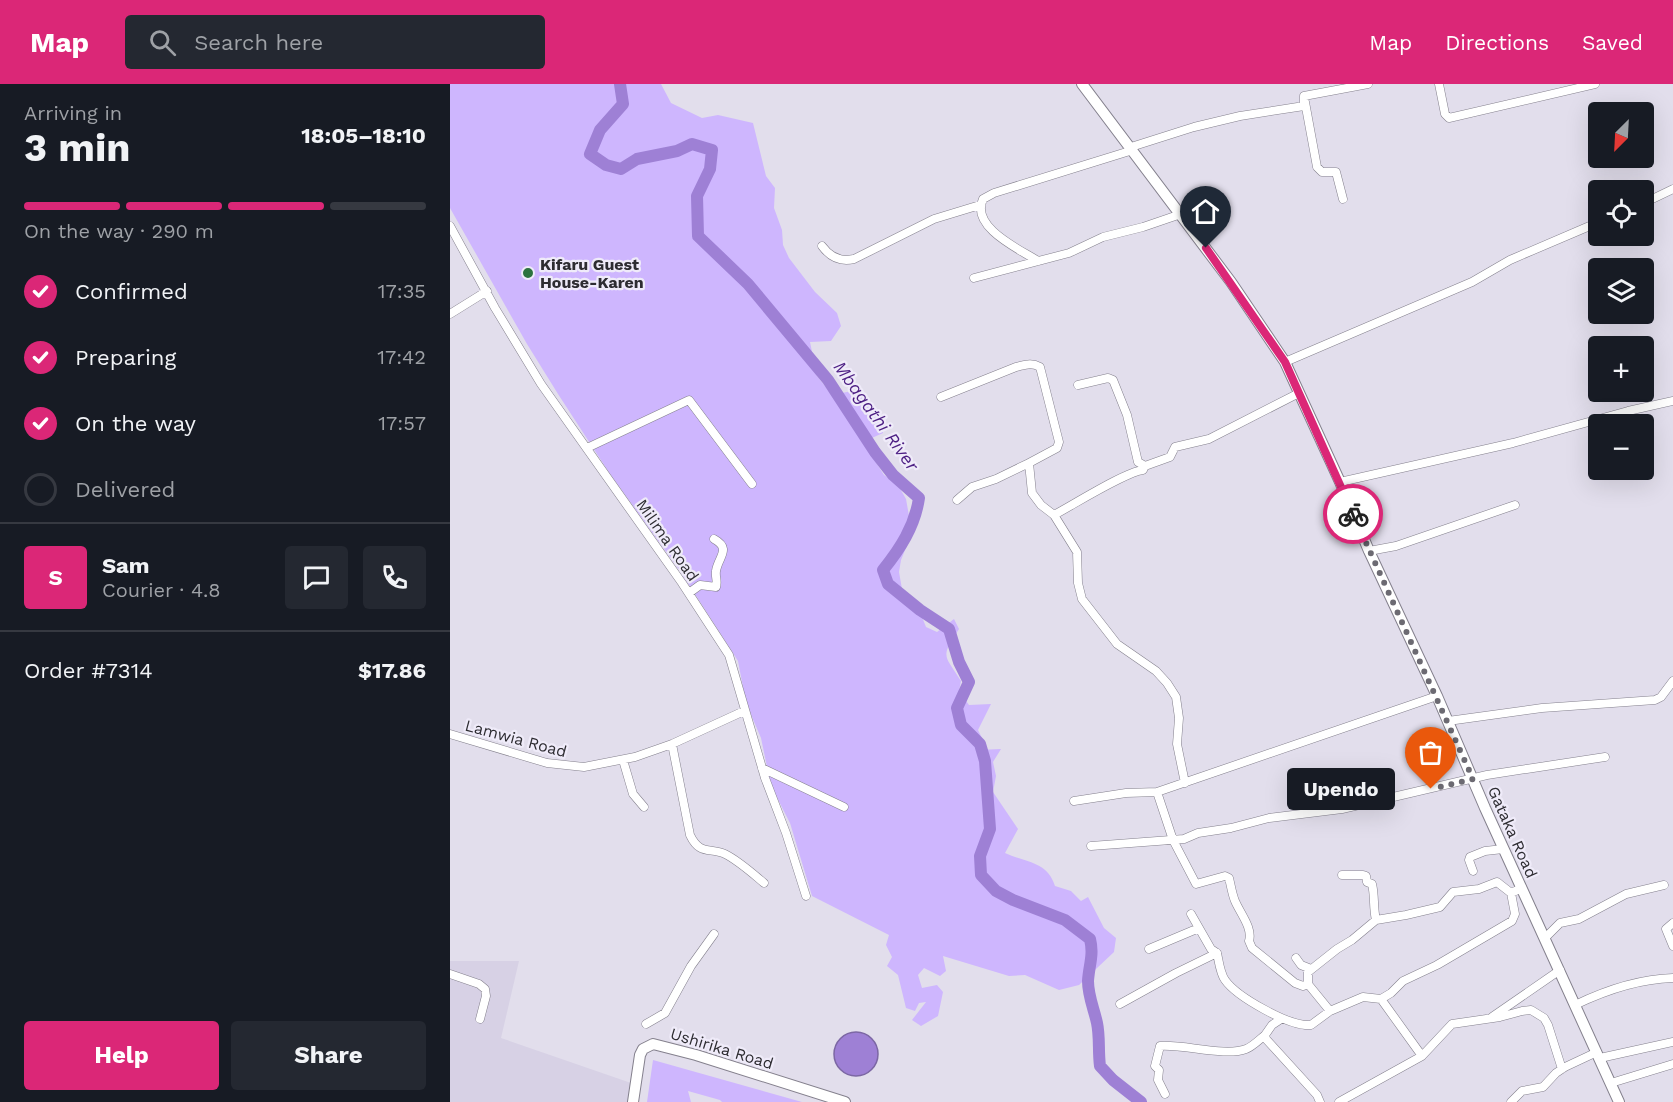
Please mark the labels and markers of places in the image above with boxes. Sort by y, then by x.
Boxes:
pin [1180,186,1231,248]
place label: Kifaru Guest House-Karen [540,255,644,292]
marker: Kifaru Guest House-Karen [521,266,535,280]
pin [1405,727,1456,789]
callout: Upendo [1287,768,1395,810]

